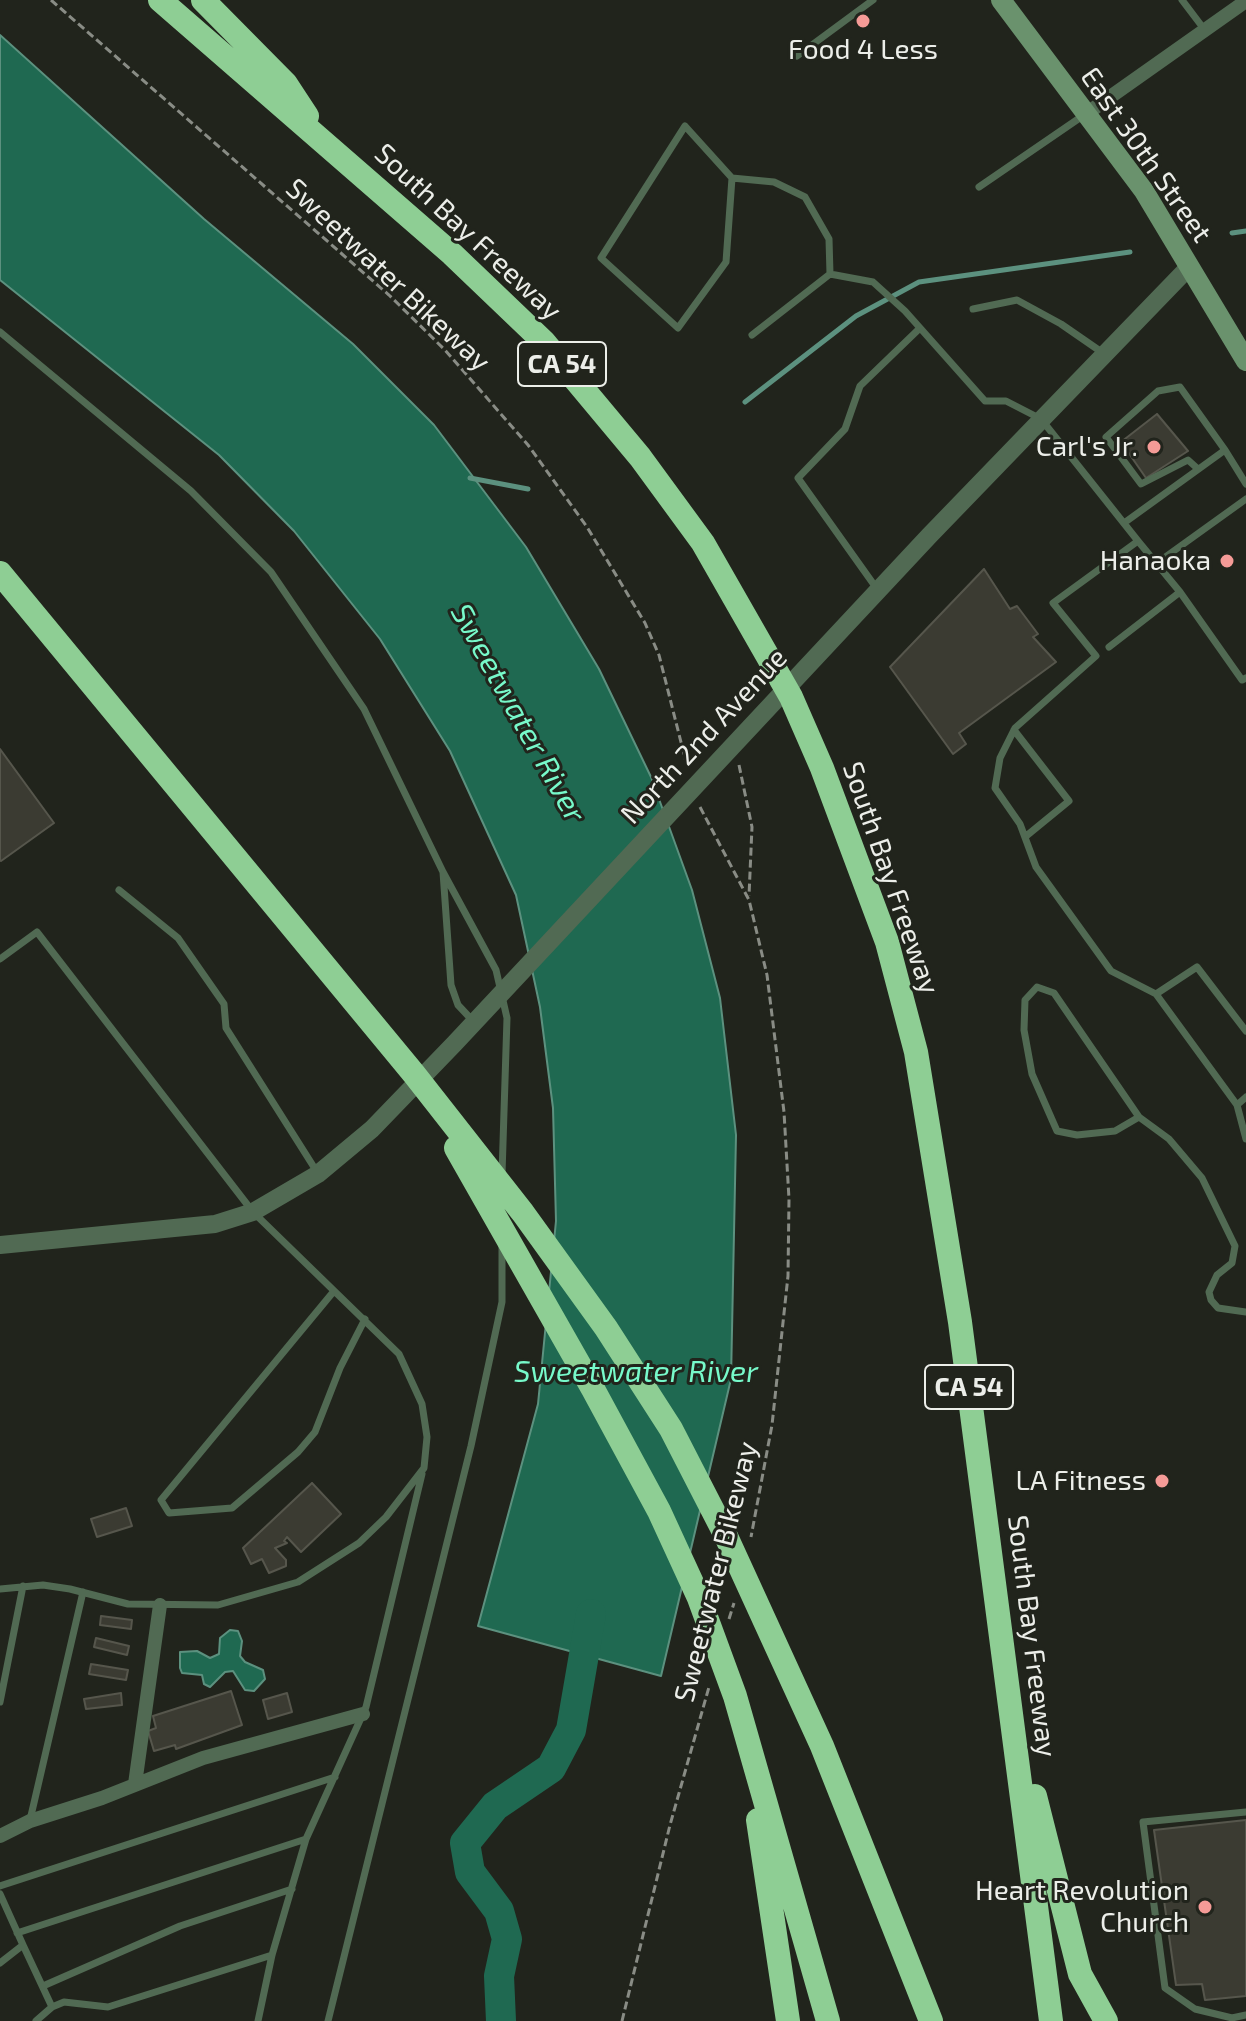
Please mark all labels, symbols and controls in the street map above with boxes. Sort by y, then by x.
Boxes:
marker: Food 4 Less [854,12,872,30]
place label: Food 4 Less [788,33,938,67]
street label: East 30th Street [1073,61,1219,249]
street label: South Bay Freeway [368,137,568,327]
street label: Sweetwater Bikeway [279,172,497,378]
road number: CA 54 [518,342,606,386]
place label: Carl's Jr. [1036,430,1138,464]
marker: Carl's Jr. [1145,438,1163,456]
place label: Hanaoka [1100,544,1211,578]
marker: Hanaoka [1218,552,1236,570]
water label: Sweetwater River [443,597,593,829]
street label: North 2nd Avenue [614,641,794,831]
street label: South Bay Freeway [836,758,946,998]
water label: Sweetwater River [514,1354,758,1390]
road number: CA 54 [925,1365,1013,1409]
street label: Sweetwater Bikeway [667,1438,765,1706]
place label: LA Fitness [1015,1464,1146,1498]
marker: LA Fitness [1153,1472,1171,1490]
street label: South Bay Freeway [1001,1513,1063,1759]
place label: Heart Revolution Church [975,1874,1189,1940]
marker: Heart Revolution Church [1196,1898,1214,1916]

